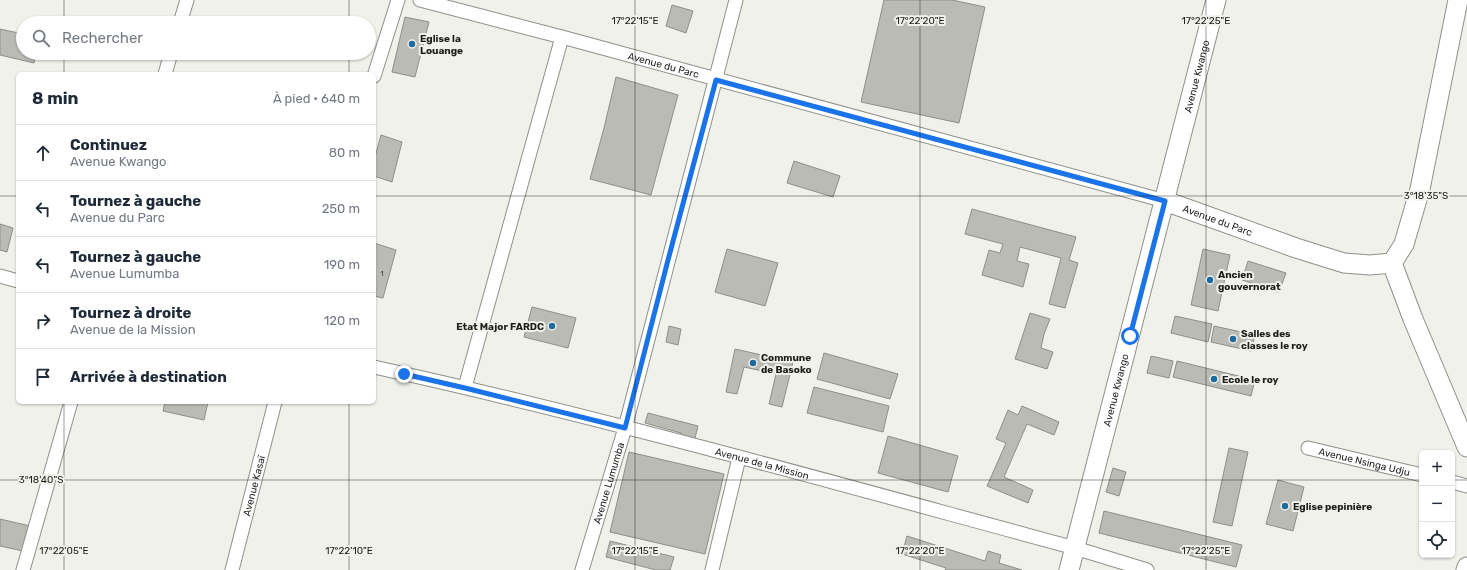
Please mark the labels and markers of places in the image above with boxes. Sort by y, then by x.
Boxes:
place label: Eglise la Louange [420,33,463,57]
marker: Eglise la Louange [407,39,417,49]
place label: Ancien gouvernorat [1218,269,1281,293]
marker: Ancien gouvernorat [1205,275,1215,285]
place label: Etat Major FARDC [456,321,544,333]
marker: Etat Major FARDC [547,321,557,331]
place label: Salles des classes le roy [1241,328,1308,352]
marker: Salles des classes le roy [1228,334,1238,344]
place label: Commune de Basoko [761,352,812,376]
marker: Commune de Basoko [748,358,758,368]
marker: Ecole le roy [1209,374,1219,384]
place label: Ecole le roy [1222,374,1279,386]
marker: Eglise pepinière [1280,501,1290,511]
place label: Eglise pepinière [1293,501,1372,513]

